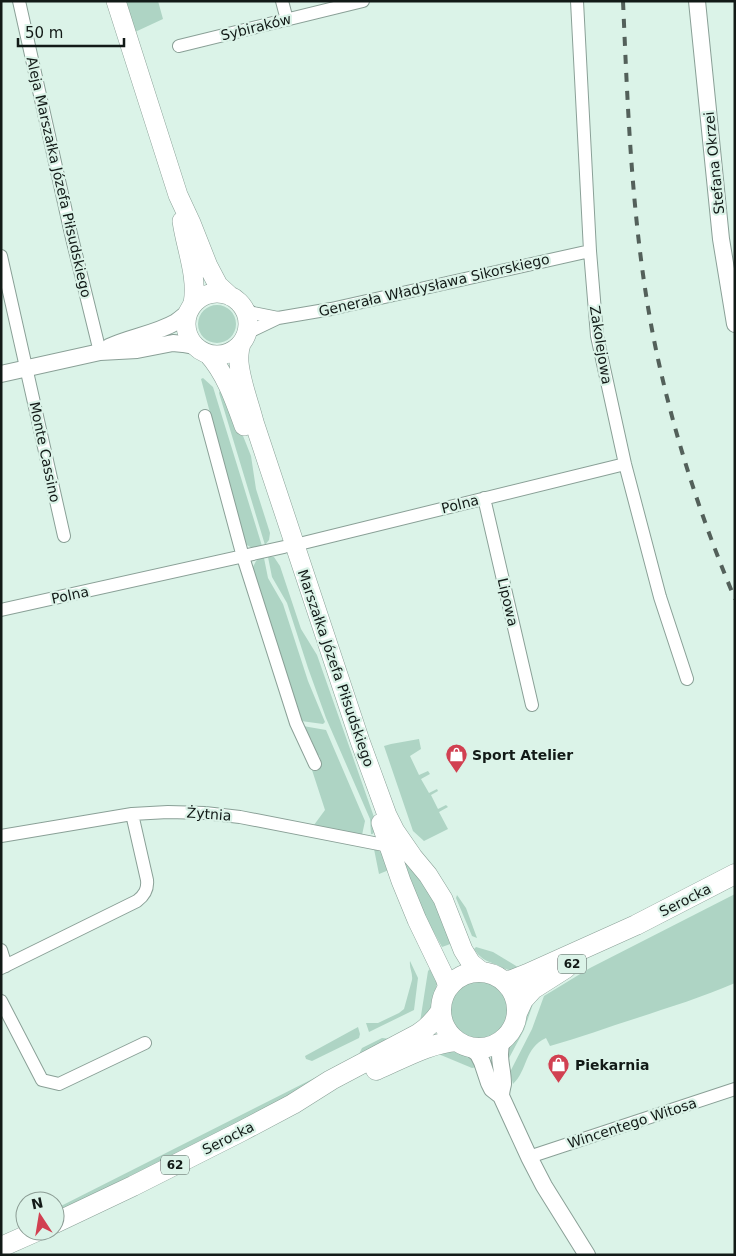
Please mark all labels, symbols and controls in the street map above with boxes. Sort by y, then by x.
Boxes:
street label: Sybiraków [219,11,293,43]
scale bar [18,15,124,47]
text: 50 m [25,24,63,42]
street label: Aleja Marszałka Józefa Piłsudskiego [23,55,95,299]
street label: Stefana Okrzei [701,111,727,215]
street label: Generała Władysława Sikorskiego [317,251,551,319]
street label: Zakolejowa [587,305,615,385]
street label: Monte Cassino [27,400,63,504]
street label: Polna [440,492,480,516]
street label: Marszałka Józefa Piłsudskiego [295,567,377,769]
street label: Lipowa [495,576,521,628]
street label: Polna [50,583,90,607]
shop icon: Sport Atelier [444,743,468,774]
place label: Sport Atelier [472,747,573,763]
street label: Żytnia [186,803,232,824]
street label: Serocka [657,880,713,920]
road number: 62 [558,954,586,974]
shop icon: Piekarnia [547,1053,571,1084]
place label: Piekarnia [575,1057,649,1073]
street label: Wincentego Witosa [565,1095,699,1151]
street label: Serocka [200,1118,256,1158]
road number: 62 [161,1156,189,1174]
north arrow [15,1191,65,1241]
text: N [30,1194,45,1212]

